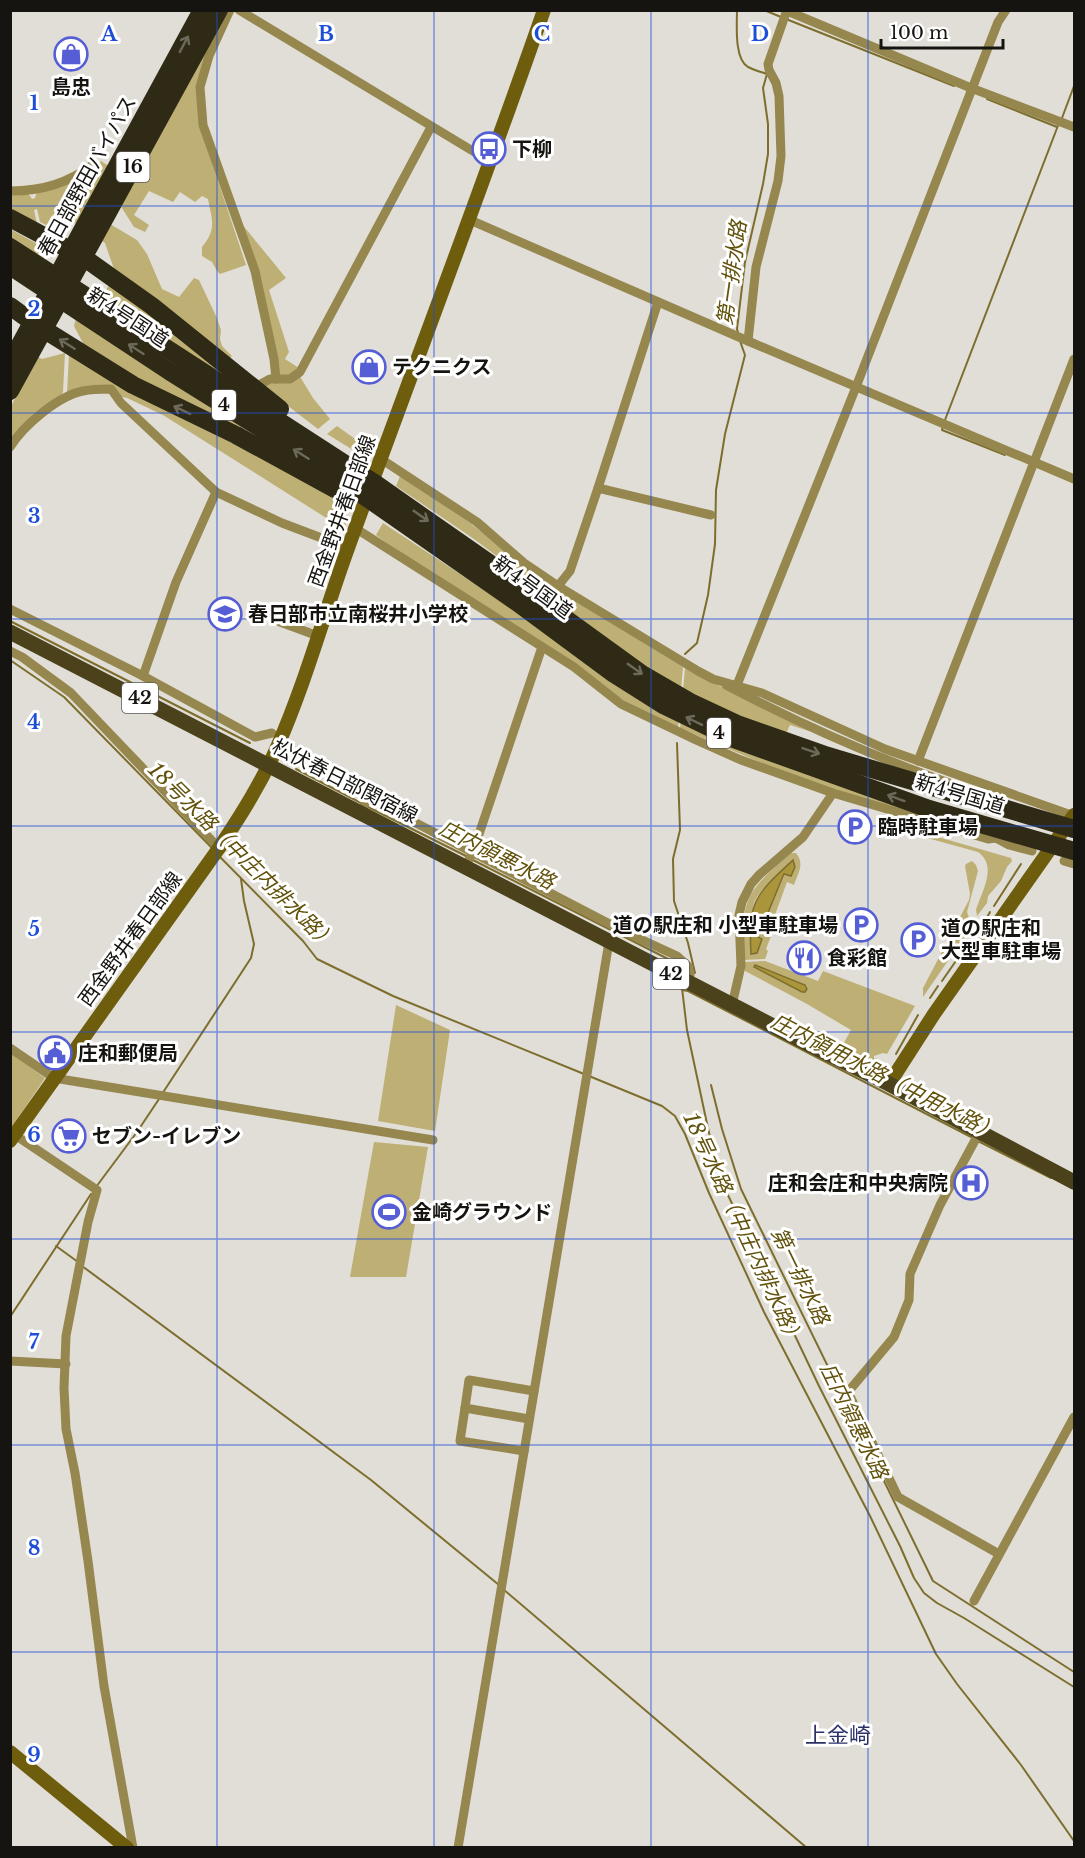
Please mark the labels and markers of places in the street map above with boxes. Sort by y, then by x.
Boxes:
shop icon: 島忠 [53,36,89,72]
place label: 島忠 [51,75,91,99]
bus stop icon: 下柳 [471,131,507,167]
place label: 下柳 [512,137,552,161]
shop icon: テクニクス [351,349,387,385]
place label: テクニクス [392,355,491,379]
school or university icon: 春日部市立南桜井小学校 [207,596,243,632]
place label: 春日部市立南桜井小学校 [248,602,468,626]
parking icon: 臨時駐車場 [837,809,873,845]
place label: 臨時駐車場 [878,815,978,839]
parking icon: 道の駅庄和 小型車駐車場 [843,907,879,943]
place label: 道の駅庄和 小型車駐車場 [613,913,838,937]
place label: 道の駅庄和 大型車駐車場 [941,916,1061,963]
parking icon: 道の駅庄和 大型車駐車場 [900,922,936,958]
restaurant icon: 食彩館 [786,940,822,976]
place label: 食彩館 [827,946,887,970]
public building icon: 庄和郵便局 [37,1035,73,1071]
place label: 庄和郵便局 [78,1041,178,1065]
supermarket icon: セブン-イレブン [51,1118,87,1154]
place label: セブン-イレブン [92,1124,241,1148]
hospital icon: 庄和会庄和中央病院 [953,1165,989,1201]
place label: 庄和会庄和中央病院 [768,1171,948,1195]
sports icon: 金崎グラウンド [371,1194,407,1230]
place label: 金崎グラウンド [412,1200,552,1224]

